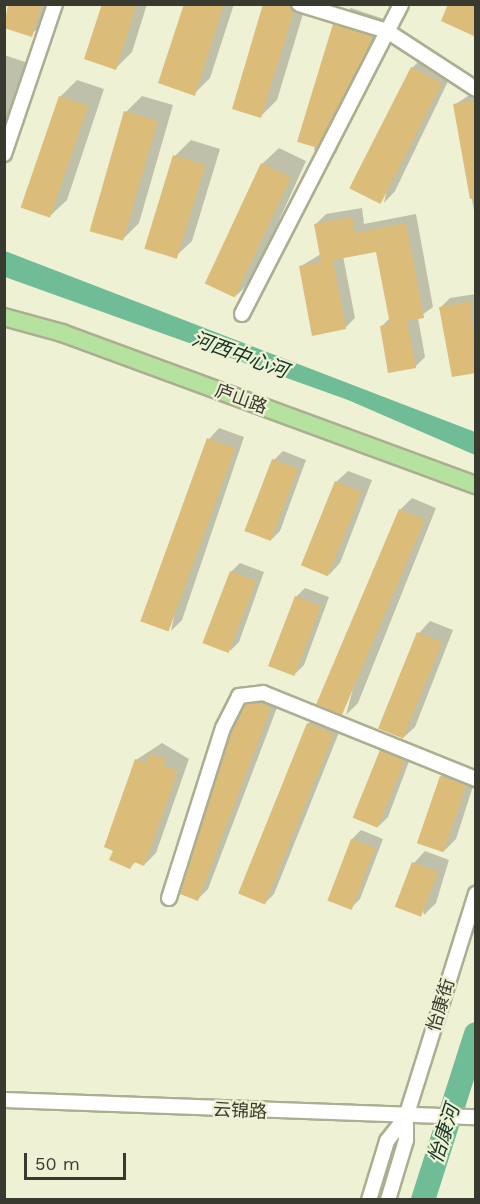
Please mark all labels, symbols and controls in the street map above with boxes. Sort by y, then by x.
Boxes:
water label: 河西中心河 [189,327,291,383]
street label: 庐山路 [212,380,270,418]
street label: 怡康街 [423,976,459,1034]
street label: 云锦路 [212,1099,268,1123]
water label: 怡康河 [423,1102,465,1166]
scale bar [27,1141,129,1179]
text: 50 m [35,1153,80,1174]

